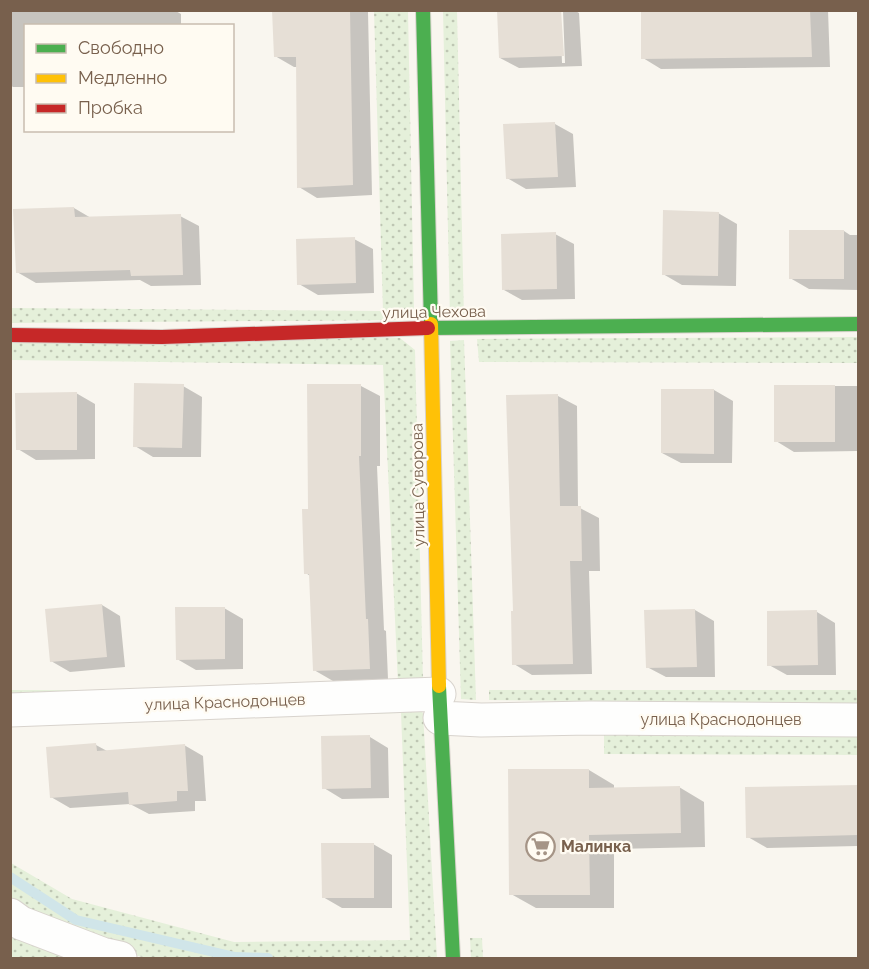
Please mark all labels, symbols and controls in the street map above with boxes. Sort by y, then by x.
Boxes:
legend [24,24,234,132]
text: Свободно [78,37,164,58]
text: Медленно [78,67,167,88]
text: Пробка [78,97,143,118]
street label: улица Чехова [382,302,486,322]
street label: улица Суворова [407,423,429,547]
street label: улица Краснодонцев [144,690,306,714]
street label: улица Краснодонцев [640,710,802,729]
supermarket icon: Малинка [524,830,556,862]
place label: Малинка [561,837,631,856]

